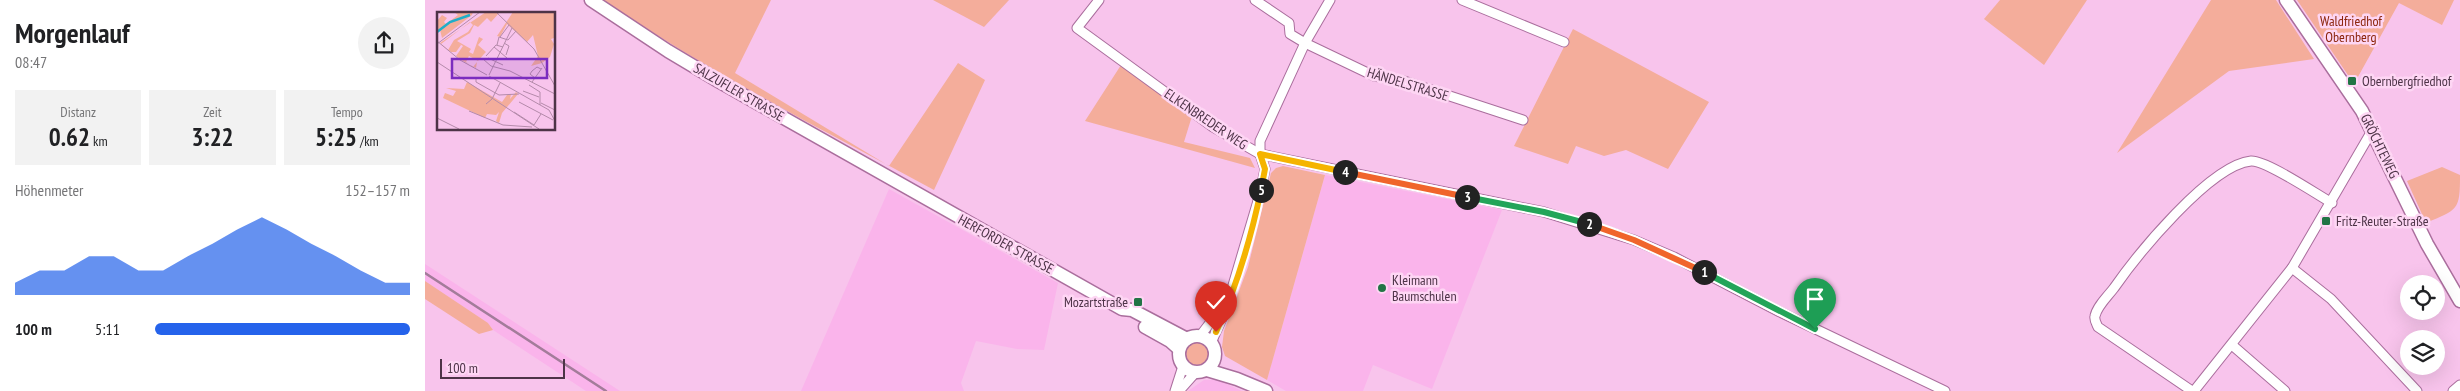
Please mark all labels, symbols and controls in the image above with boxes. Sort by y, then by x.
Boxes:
inset map [437,12,555,130]
park label: Waldfriedhof Obernberg [2320,12,2382,46]
text: Morgenlauf [15,14,130,51]
button: share [358,17,410,69]
text: 08:47 [15,52,47,72]
street label: SALZUFLER STRASSE [690,59,788,125]
street label: HÄNDELSTRASSE [1365,63,1451,105]
place label: Obernbergfriedhof [2362,72,2452,90]
marker: Obernbergfriedhof [2346,75,2358,87]
street label: ELKENBREDER WEG [1161,85,1251,154]
text: Distanz [60,103,96,121]
text: Zeit [203,103,222,121]
text: Tempo [331,103,363,121]
street label: GRÖCHTEWEG [2357,111,2403,181]
text: 0.62 [49,121,90,153]
text: 3:22 [191,121,234,153]
text: 5:25 [315,121,357,153]
text: km [90,132,108,150]
text: /km [357,132,379,150]
pin: 4 [1333,160,1357,184]
text: 4 [1342,163,1349,181]
pin: 5 [1249,178,1273,202]
text: Höhenmeter [15,180,83,200]
text: 152–157 m [345,180,410,200]
text: 5 [1258,181,1265,199]
pin: 3 [1455,184,1479,210]
text: 3 [1464,188,1471,206]
street label: HERFORDER STRASSE [955,210,1057,278]
pin: 2 [1577,212,1601,236]
place label: Fritz-Reuter-Straße [2336,212,2429,230]
text: 2 [1586,215,1593,233]
marker: Fritz-Reuter-Straße [2320,215,2332,227]
pin: 1 [1691,260,1717,284]
text: 1 [1701,263,1708,281]
place label: Kleimann Baumschulen [1392,271,1457,305]
map controls [2400,275,2445,375]
button: locate [2400,275,2445,320]
pin [1794,278,1836,329]
pin [1195,281,1237,332]
marker: Kleimann Baumschulen [1376,282,1388,294]
icon: arrive [1801,285,1829,313]
icon: check [1202,288,1230,316]
place label: Mozartstraße [1064,293,1128,311]
marker: Mozartstraße [1132,296,1144,308]
text: 100 m [15,319,52,339]
text: 5:11 [95,319,120,339]
button: layers [2400,330,2445,375]
scale bar [440,356,565,379]
text: 100 m [447,359,478,377]

